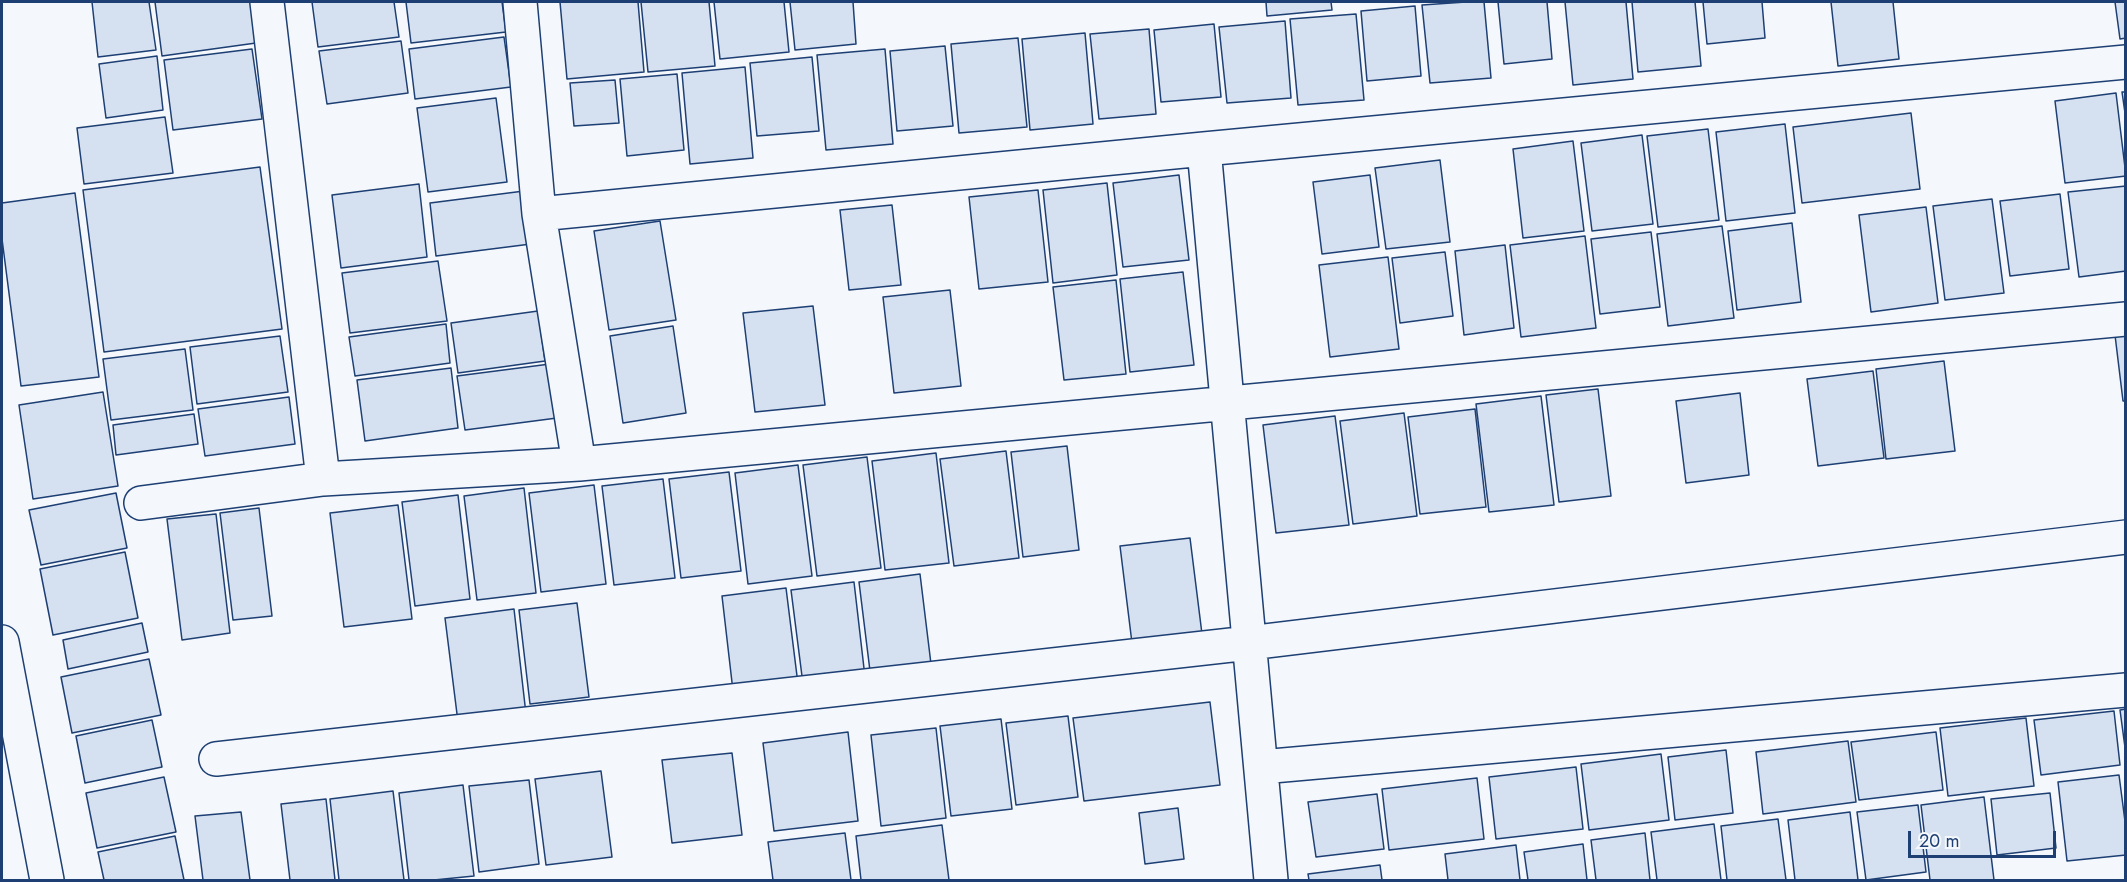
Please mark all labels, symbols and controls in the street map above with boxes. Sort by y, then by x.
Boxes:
scale bar [1911,819,2060,857]
text: 20 m [1919,828,1959,854]

